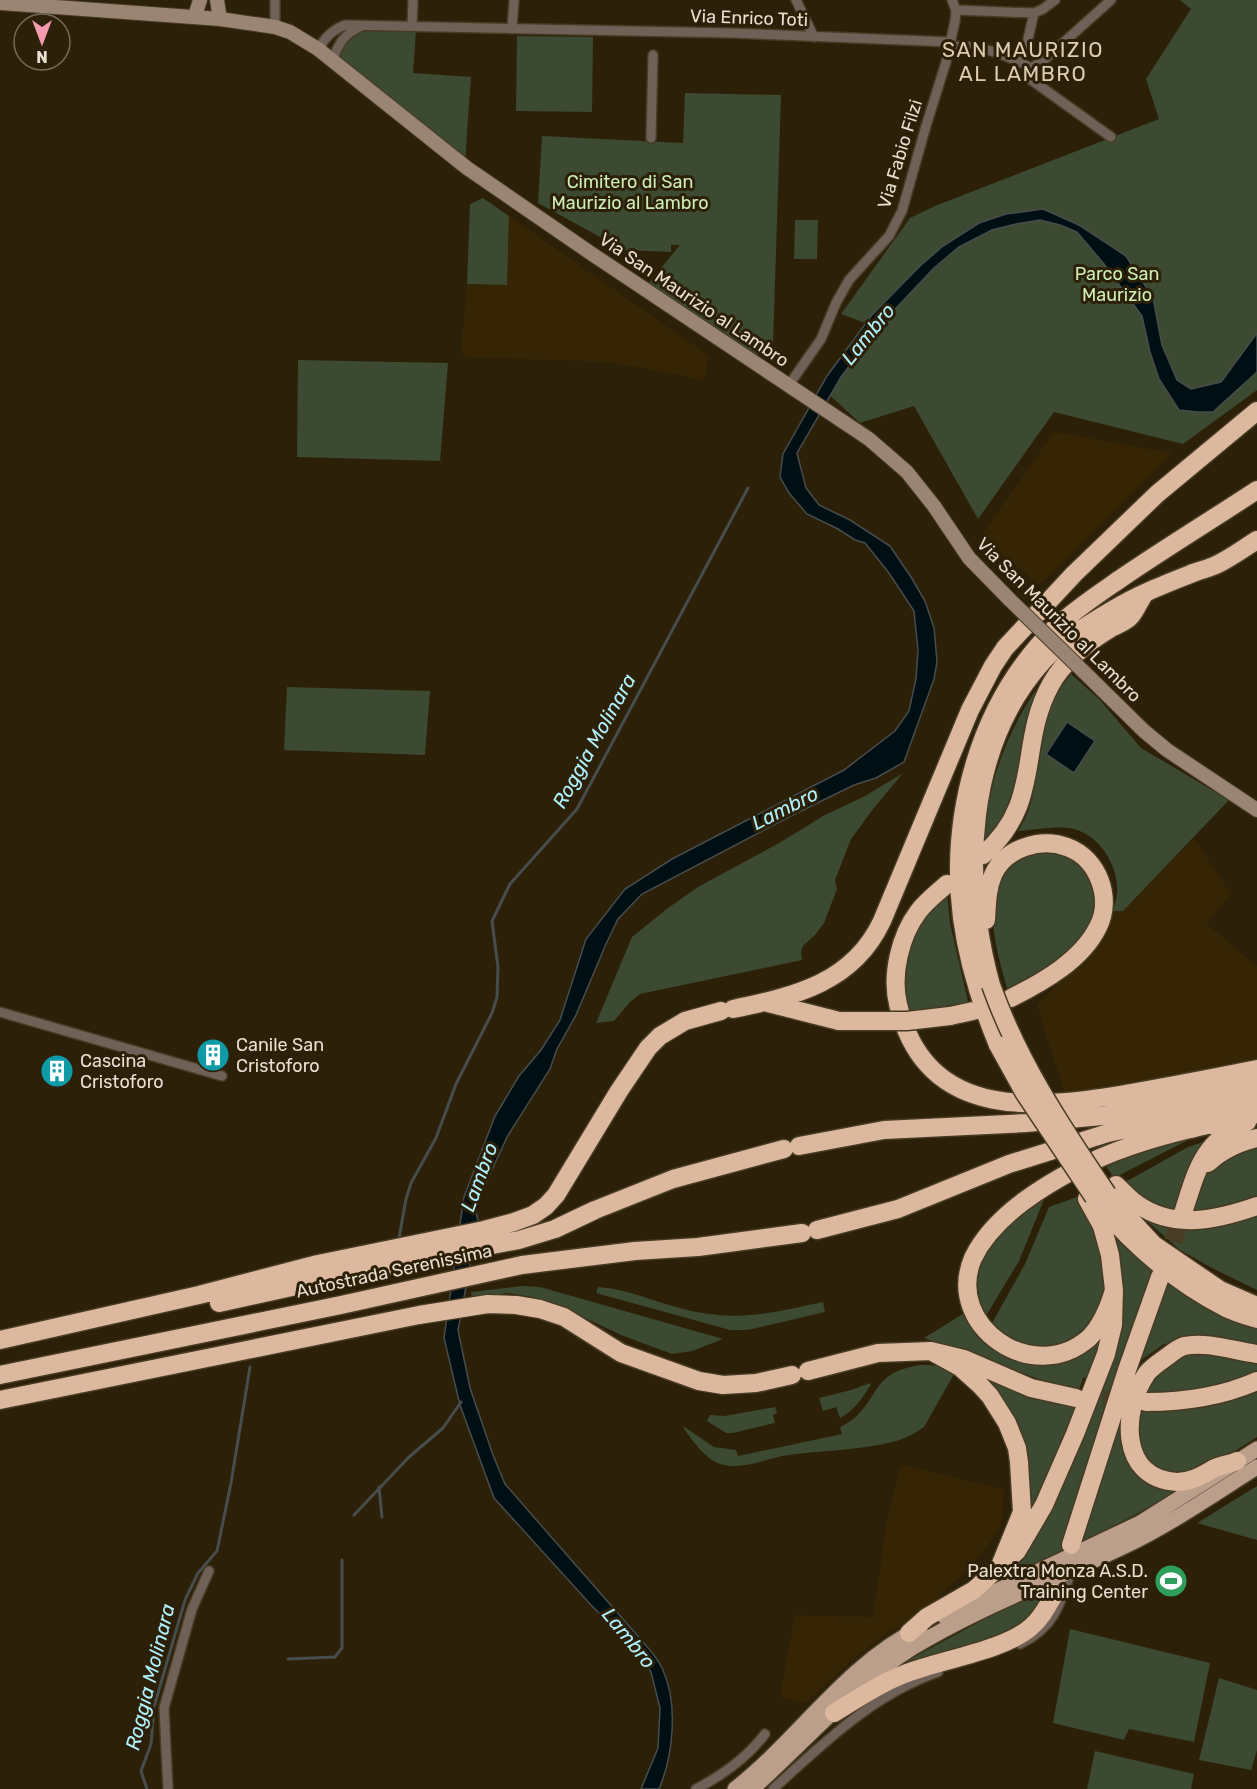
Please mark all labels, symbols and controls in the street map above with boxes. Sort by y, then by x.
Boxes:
street label: Via Enrico Toti [690,5,808,31]
north arrow [12,12,72,72]
district label: SAN MAURIZIO AL LAMBRO [942,37,1104,86]
text: N [36,47,48,66]
street label: Via Fabio Filzi [873,97,927,211]
park label: Cimitero di San Maurizio al Lambro [551,171,709,214]
street label: Via San Maurizio al Lambro [595,228,793,372]
park label: Parco San Maurizio [1075,263,1159,306]
water label: Lambro [836,299,900,369]
street label: Via San Maurizio al Lambro [972,533,1146,707]
water label: Roggia Molinara [547,669,641,812]
water label: Lambro [748,781,822,835]
place label: Canile San Cristoforo [236,1034,324,1077]
building icon: Canile San Cristoforo [195,1037,231,1073]
place label: Cascina Cristoforo [80,1050,164,1093]
building icon: Cascina Cristoforo [39,1053,75,1089]
water label: Lambro [455,1139,503,1215]
street label: Autostrada Serenissima [294,1239,494,1303]
place label: Palextra Monza A.S.D. Training Center [967,1560,1148,1603]
sports icon: Palextra Monza A.S.D. Training Center [1153,1563,1189,1599]
water label: Roggia Molinara [120,1601,180,1753]
water label: Lambro [597,1603,661,1673]

